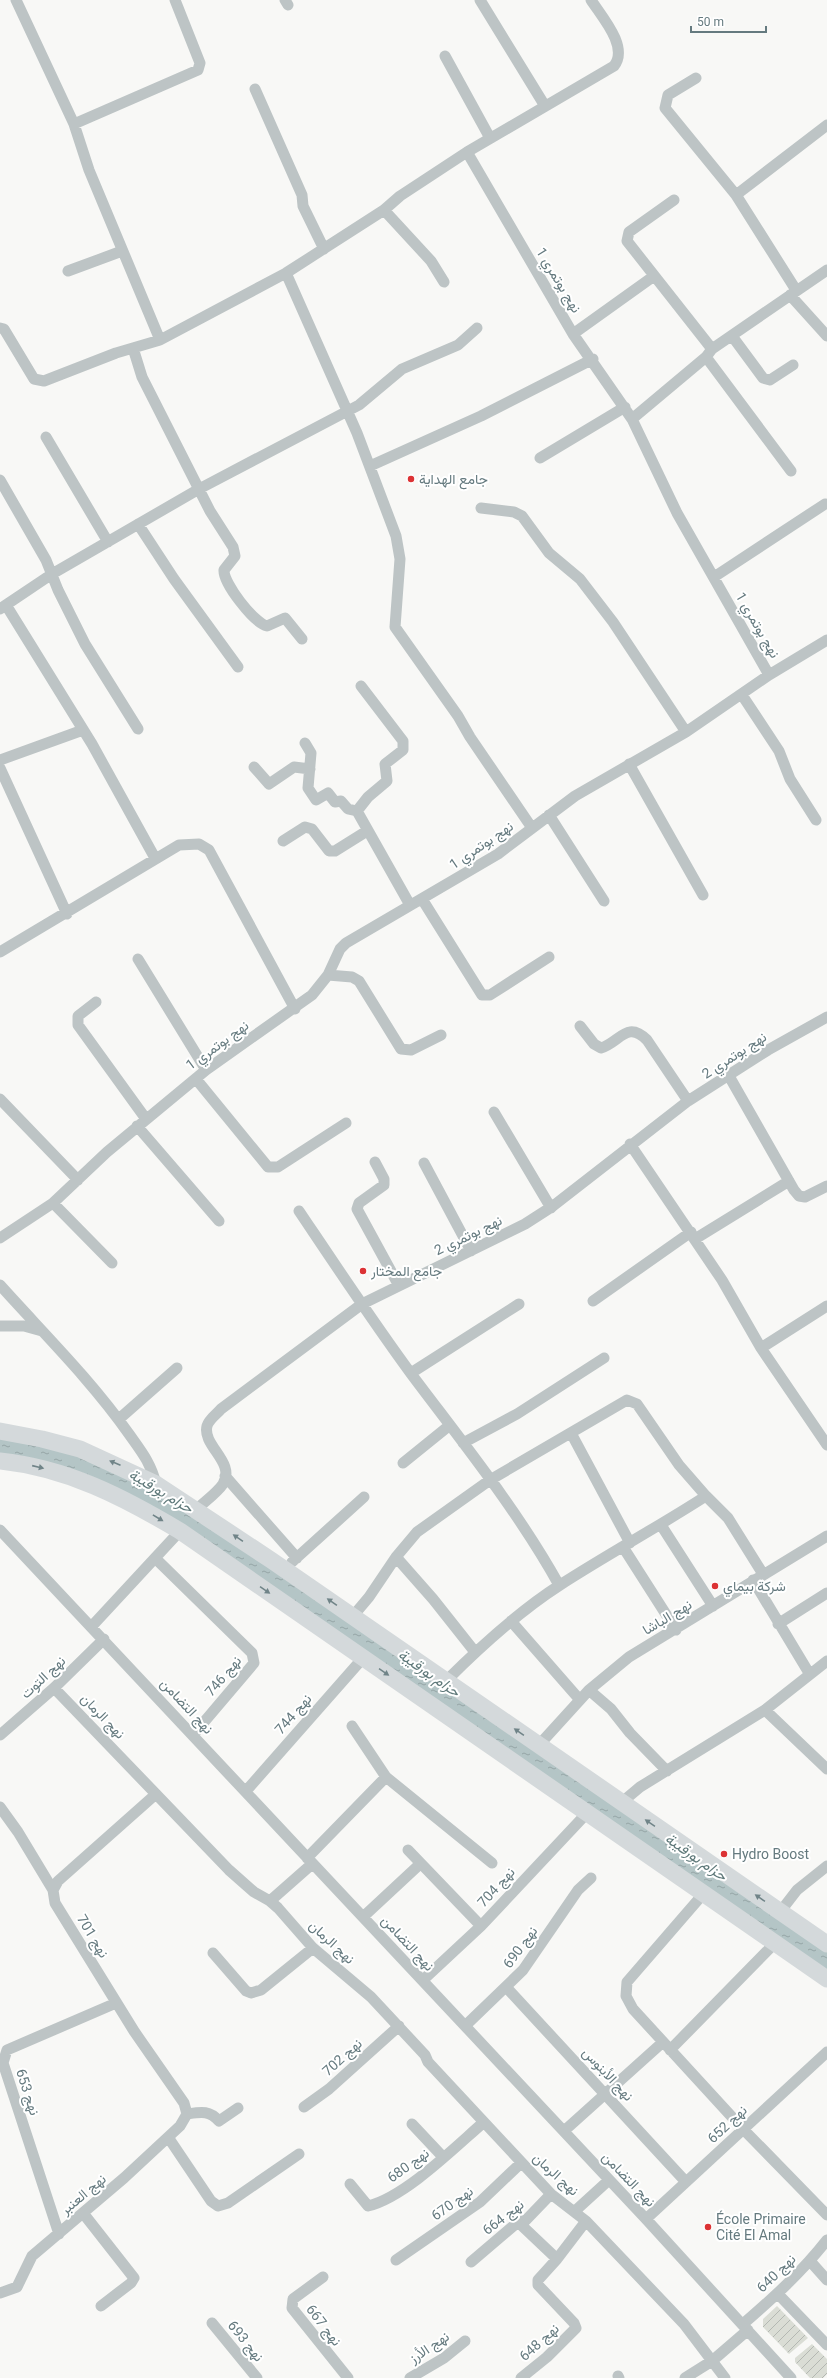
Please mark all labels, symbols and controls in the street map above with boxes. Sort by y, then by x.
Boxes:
scale bar [691,8,766,34]
text: 50 m [697,15,724,29]
street label: نهج بوتمري 1 [530,244,585,318]
place label: جامع الهداية [419,471,488,490]
marker: جامع الهداية [406,474,416,484]
street label: نهج بوتمري 1 [729,589,783,663]
street label: نهج بوتمري 1 [446,818,518,875]
street label: نهج بوتمري 1 [183,1017,254,1076]
street label: نهج بوتمري 2 [699,1028,771,1085]
street label: نهج بوتمري 2 [432,1212,506,1262]
place label: جامع المختار [370,1263,442,1282]
marker: جامع المختار [358,1266,368,1276]
one-way arrow [108,1460,120,1466]
one-way arrow [32,1465,45,1471]
water label: حزام بورقيبة [125,1465,197,1518]
one-way arrow [152,1514,164,1521]
one-way arrow [233,1534,243,1542]
place label: شركة بيماي [723,1578,786,1598]
marker: شركة بيماي [710,1581,720,1591]
one-way arrow [259,1587,271,1594]
street label: نهج الباشا [639,1596,696,1640]
one-way arrow [327,1598,337,1606]
water label: حزام بورقيبة [394,1645,464,1702]
street label: نهج التوت [17,1652,71,1704]
street label: نهج 746 [202,1653,247,1701]
one-way arrow [379,1668,389,1676]
street label: نهج التضامن [155,1675,217,1739]
street label: نهج الرمان [76,1690,128,1744]
street label: نهج 744 [271,1691,317,1739]
one-way arrow [514,1728,524,1736]
one-way arrow [645,1819,656,1827]
water label: حزام بورقيبة [661,1829,731,1886]
place label: Hydro Boost [732,1846,809,1862]
marker: Hydro Boost [719,1849,729,1859]
street label: نهج 704 [474,1864,520,1912]
one-way arrow [755,1894,765,1902]
street label: نهج 701 [71,1911,112,1962]
street label: نهج التضامن [376,1912,438,1976]
street label: نهج الرمان [304,1917,358,1969]
street label: نهج 690 [500,1923,543,1973]
street label: نهج 702 [319,2035,367,2081]
street label: نهج الأبنوس [577,2044,637,2106]
street label: نهج 653 [10,2067,43,2118]
street label: نهج 652 [704,2102,752,2148]
street label: نهج 680 [384,2145,434,2188]
street label: نهج التضامن [597,2148,659,2212]
street label: نهج الرمان [528,2149,582,2201]
street label: نهج العنبر [56,2170,111,2221]
street label: نهج 670 [428,2183,478,2226]
street label: نهج 664 [479,2196,529,2240]
place label: École Primaire Cité El Amal [716,2210,806,2243]
marker: École Primaire Cité El Amal [703,2222,713,2232]
street label: نهج 640 [753,2251,801,2297]
street label: نهج 667 [301,2301,345,2351]
street label: نهج 693 [222,2317,267,2366]
street label: نهج 648 [516,2320,564,2366]
street label: نهج الأرز [405,2328,454,2369]

